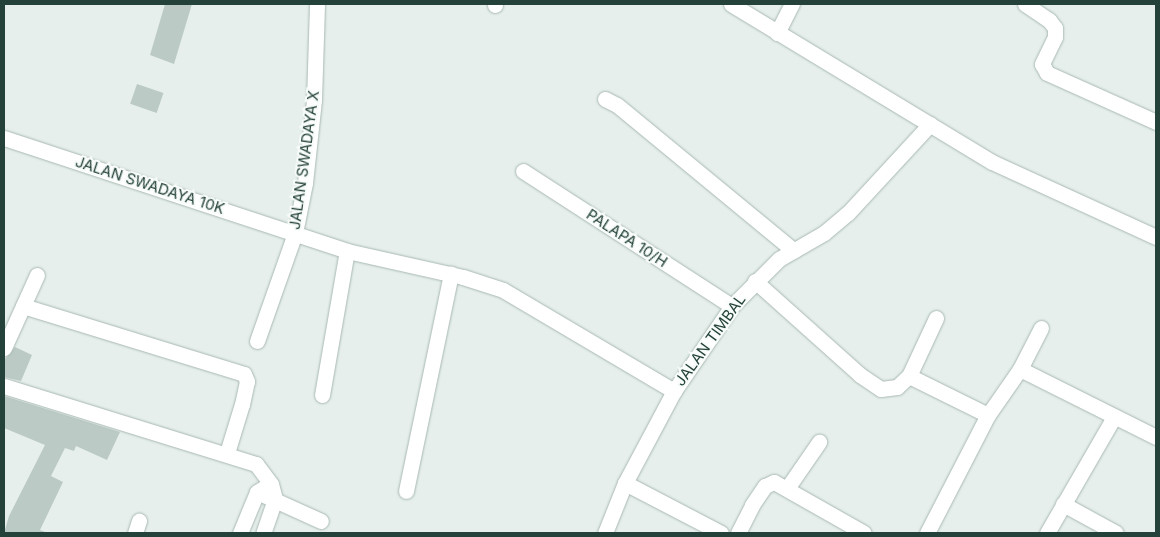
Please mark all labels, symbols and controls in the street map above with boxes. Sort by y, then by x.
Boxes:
street label: JALAN SWADAYA X [285,89,323,231]
street label: JALAN SWADAYA 10K [73,152,227,218]
street label: PALAPA 10/H [583,205,671,271]
street label: JALAN TIMBAL [671,291,749,389]

